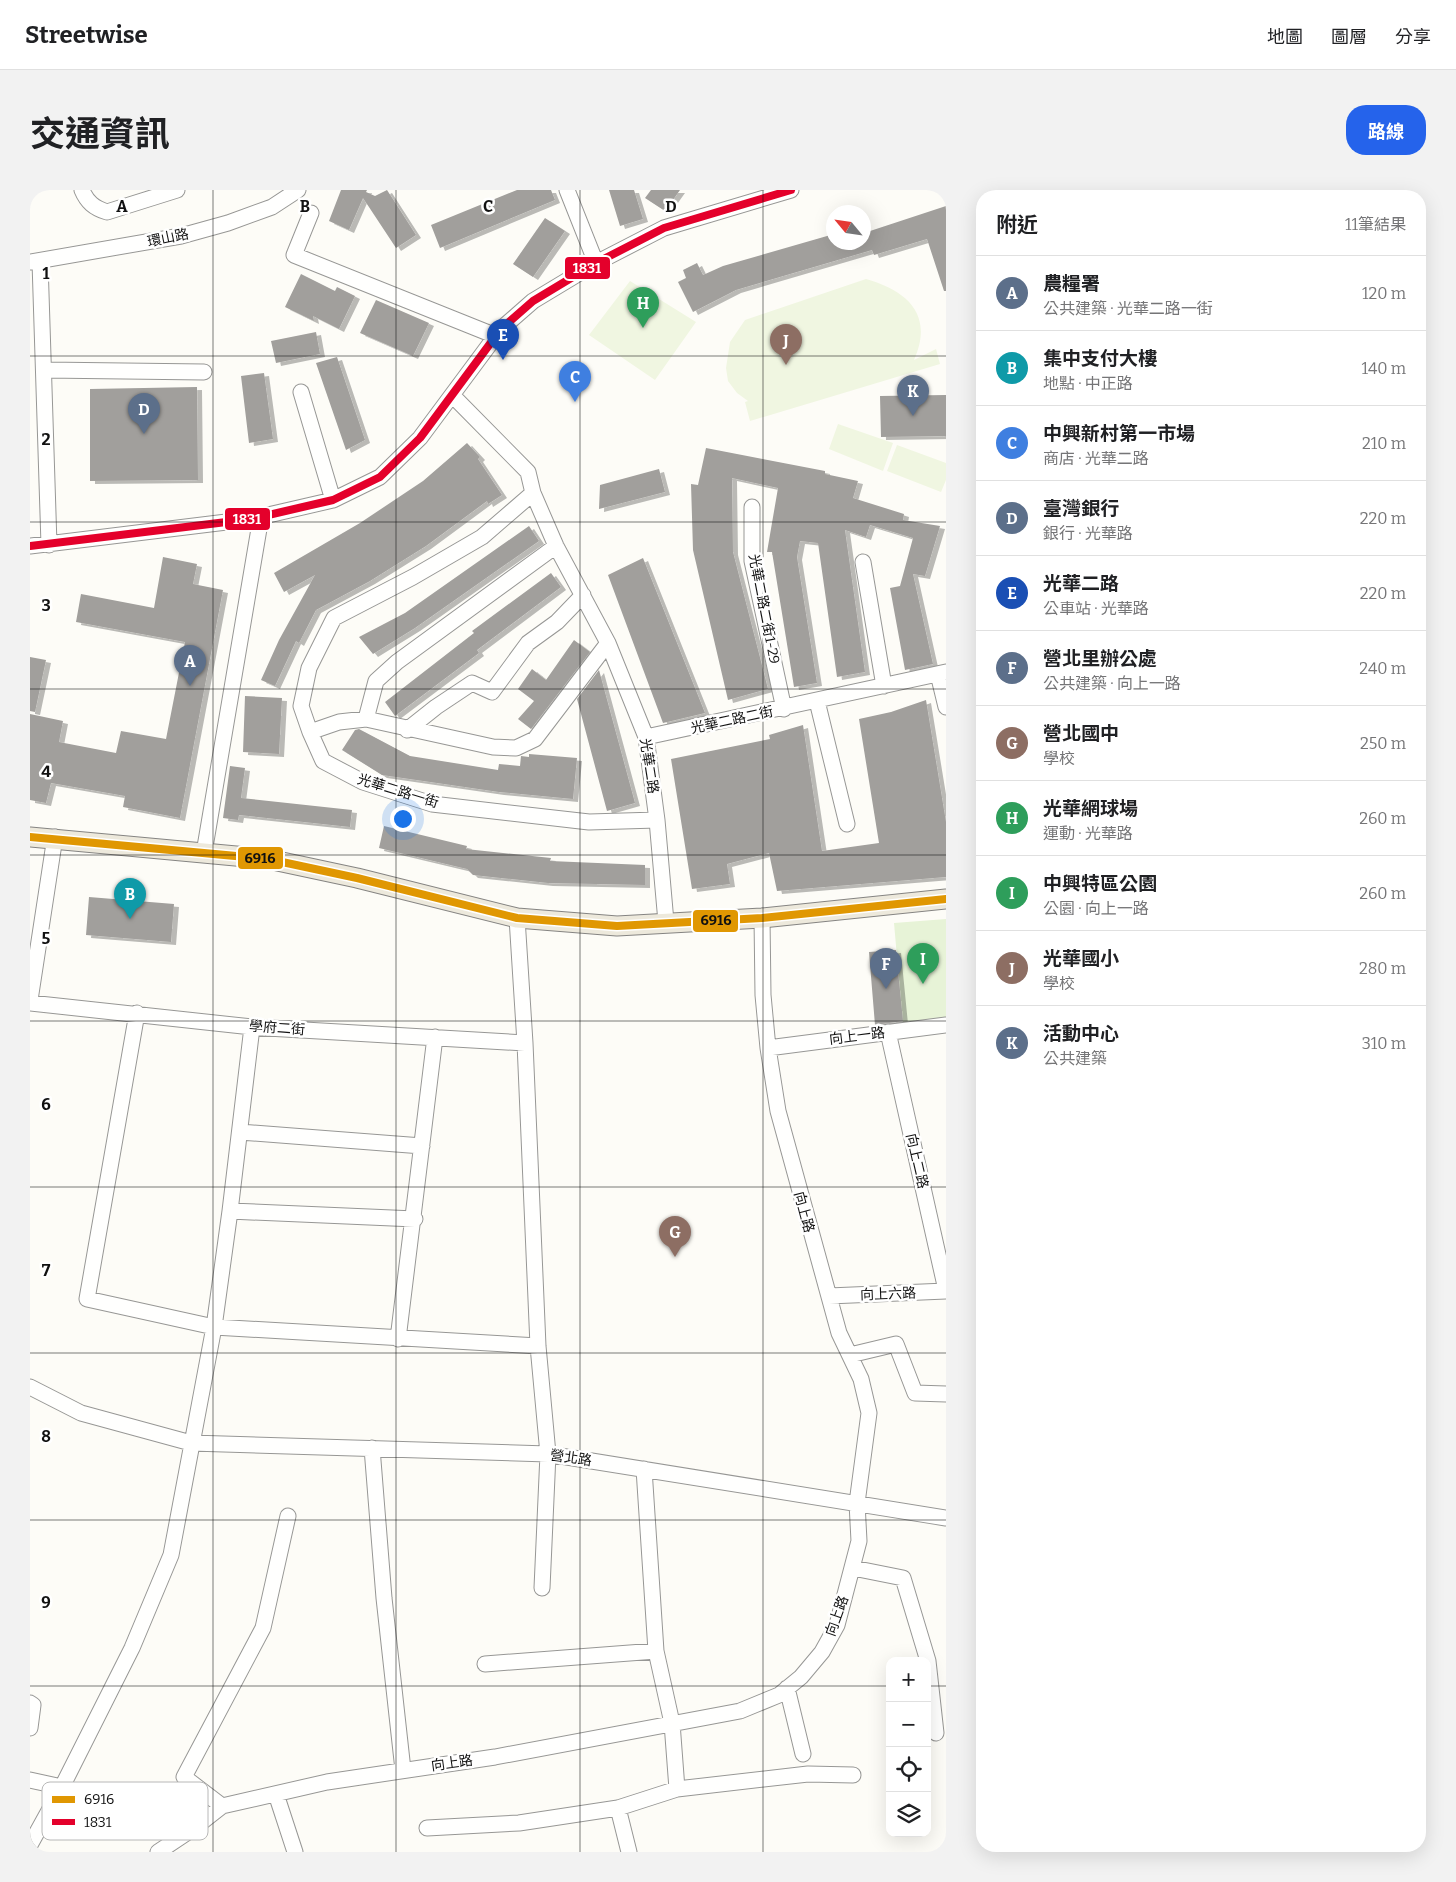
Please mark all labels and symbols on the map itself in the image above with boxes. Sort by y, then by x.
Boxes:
text: A [116,197,128,216]
text: B [300,197,310,216]
text: C [483,197,493,216]
text: D [665,197,677,216]
north arrow [826,205,871,250]
street label: 環山路 [146,225,190,251]
line badge: 1831 [564,256,611,280]
text: 1831 [573,260,601,277]
text: 1 [43,264,50,283]
pin: H [627,287,659,328]
pin: E [487,319,519,360]
pin: J [770,324,802,365]
pin: C [559,361,591,402]
pin: K [897,375,929,416]
pin: D [128,393,160,434]
text: 2 [41,430,51,449]
line badge: 1831 [224,507,271,531]
text: 1831 [233,511,261,528]
street label: 光華二路二街1-29 [745,553,783,665]
text: 3 [41,596,51,615]
pin: A [174,645,206,686]
street label: 光華二路二街 [689,703,775,737]
street label: 光華二路 [636,737,662,795]
text: 4 [41,762,51,781]
street label: 光華二路一街 [355,771,441,811]
your location [390,806,416,832]
line badge: 6916 [237,846,284,870]
text: 6916 [245,850,275,867]
pin: B [114,878,146,919]
line badge: 6916 [692,909,739,933]
text: 6916 [701,912,731,929]
text: 5 [42,929,51,948]
pin: I [907,943,939,984]
pin: F [870,948,902,989]
street label: 學府二街 [248,1018,306,1038]
street label: 向上一路 [828,1024,886,1048]
text: 6 [41,1095,51,1114]
street label: 向上二路 [902,1132,932,1190]
street label: 向上路 [790,1190,818,1234]
pin: G [659,1216,691,1257]
text: 7 [42,1261,51,1280]
street label: 向上六路 [860,1285,916,1303]
text: 8 [41,1427,51,1446]
street label: 營北路 [549,1447,593,1469]
text: 9 [41,1593,51,1612]
street label: 向上路 [822,1593,852,1639]
street label: 向上路 [430,1752,474,1774]
legend [42,1782,208,1840]
text: 6916 [84,1791,114,1808]
text: 1831 [84,1814,112,1831]

